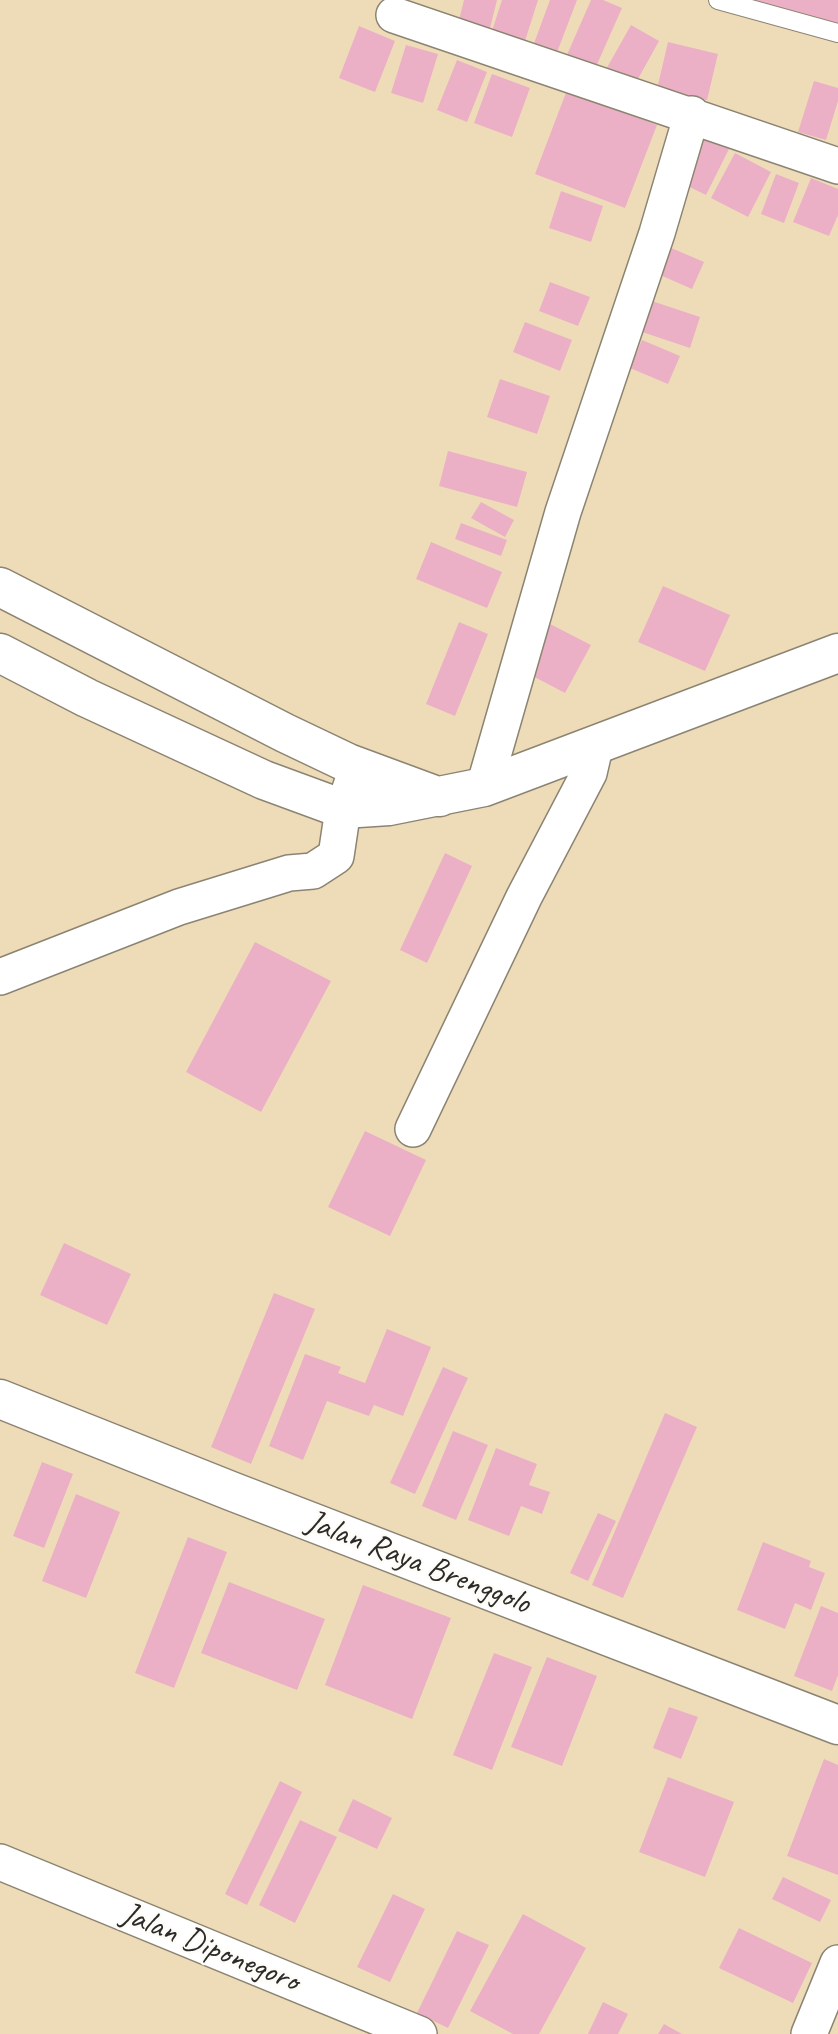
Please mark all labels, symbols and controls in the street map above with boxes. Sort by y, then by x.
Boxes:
street label: Jalan Raya Brenggolo [301,1502,535,1624]
street label: Jalan Diponegoro [115,1894,305,2002]

